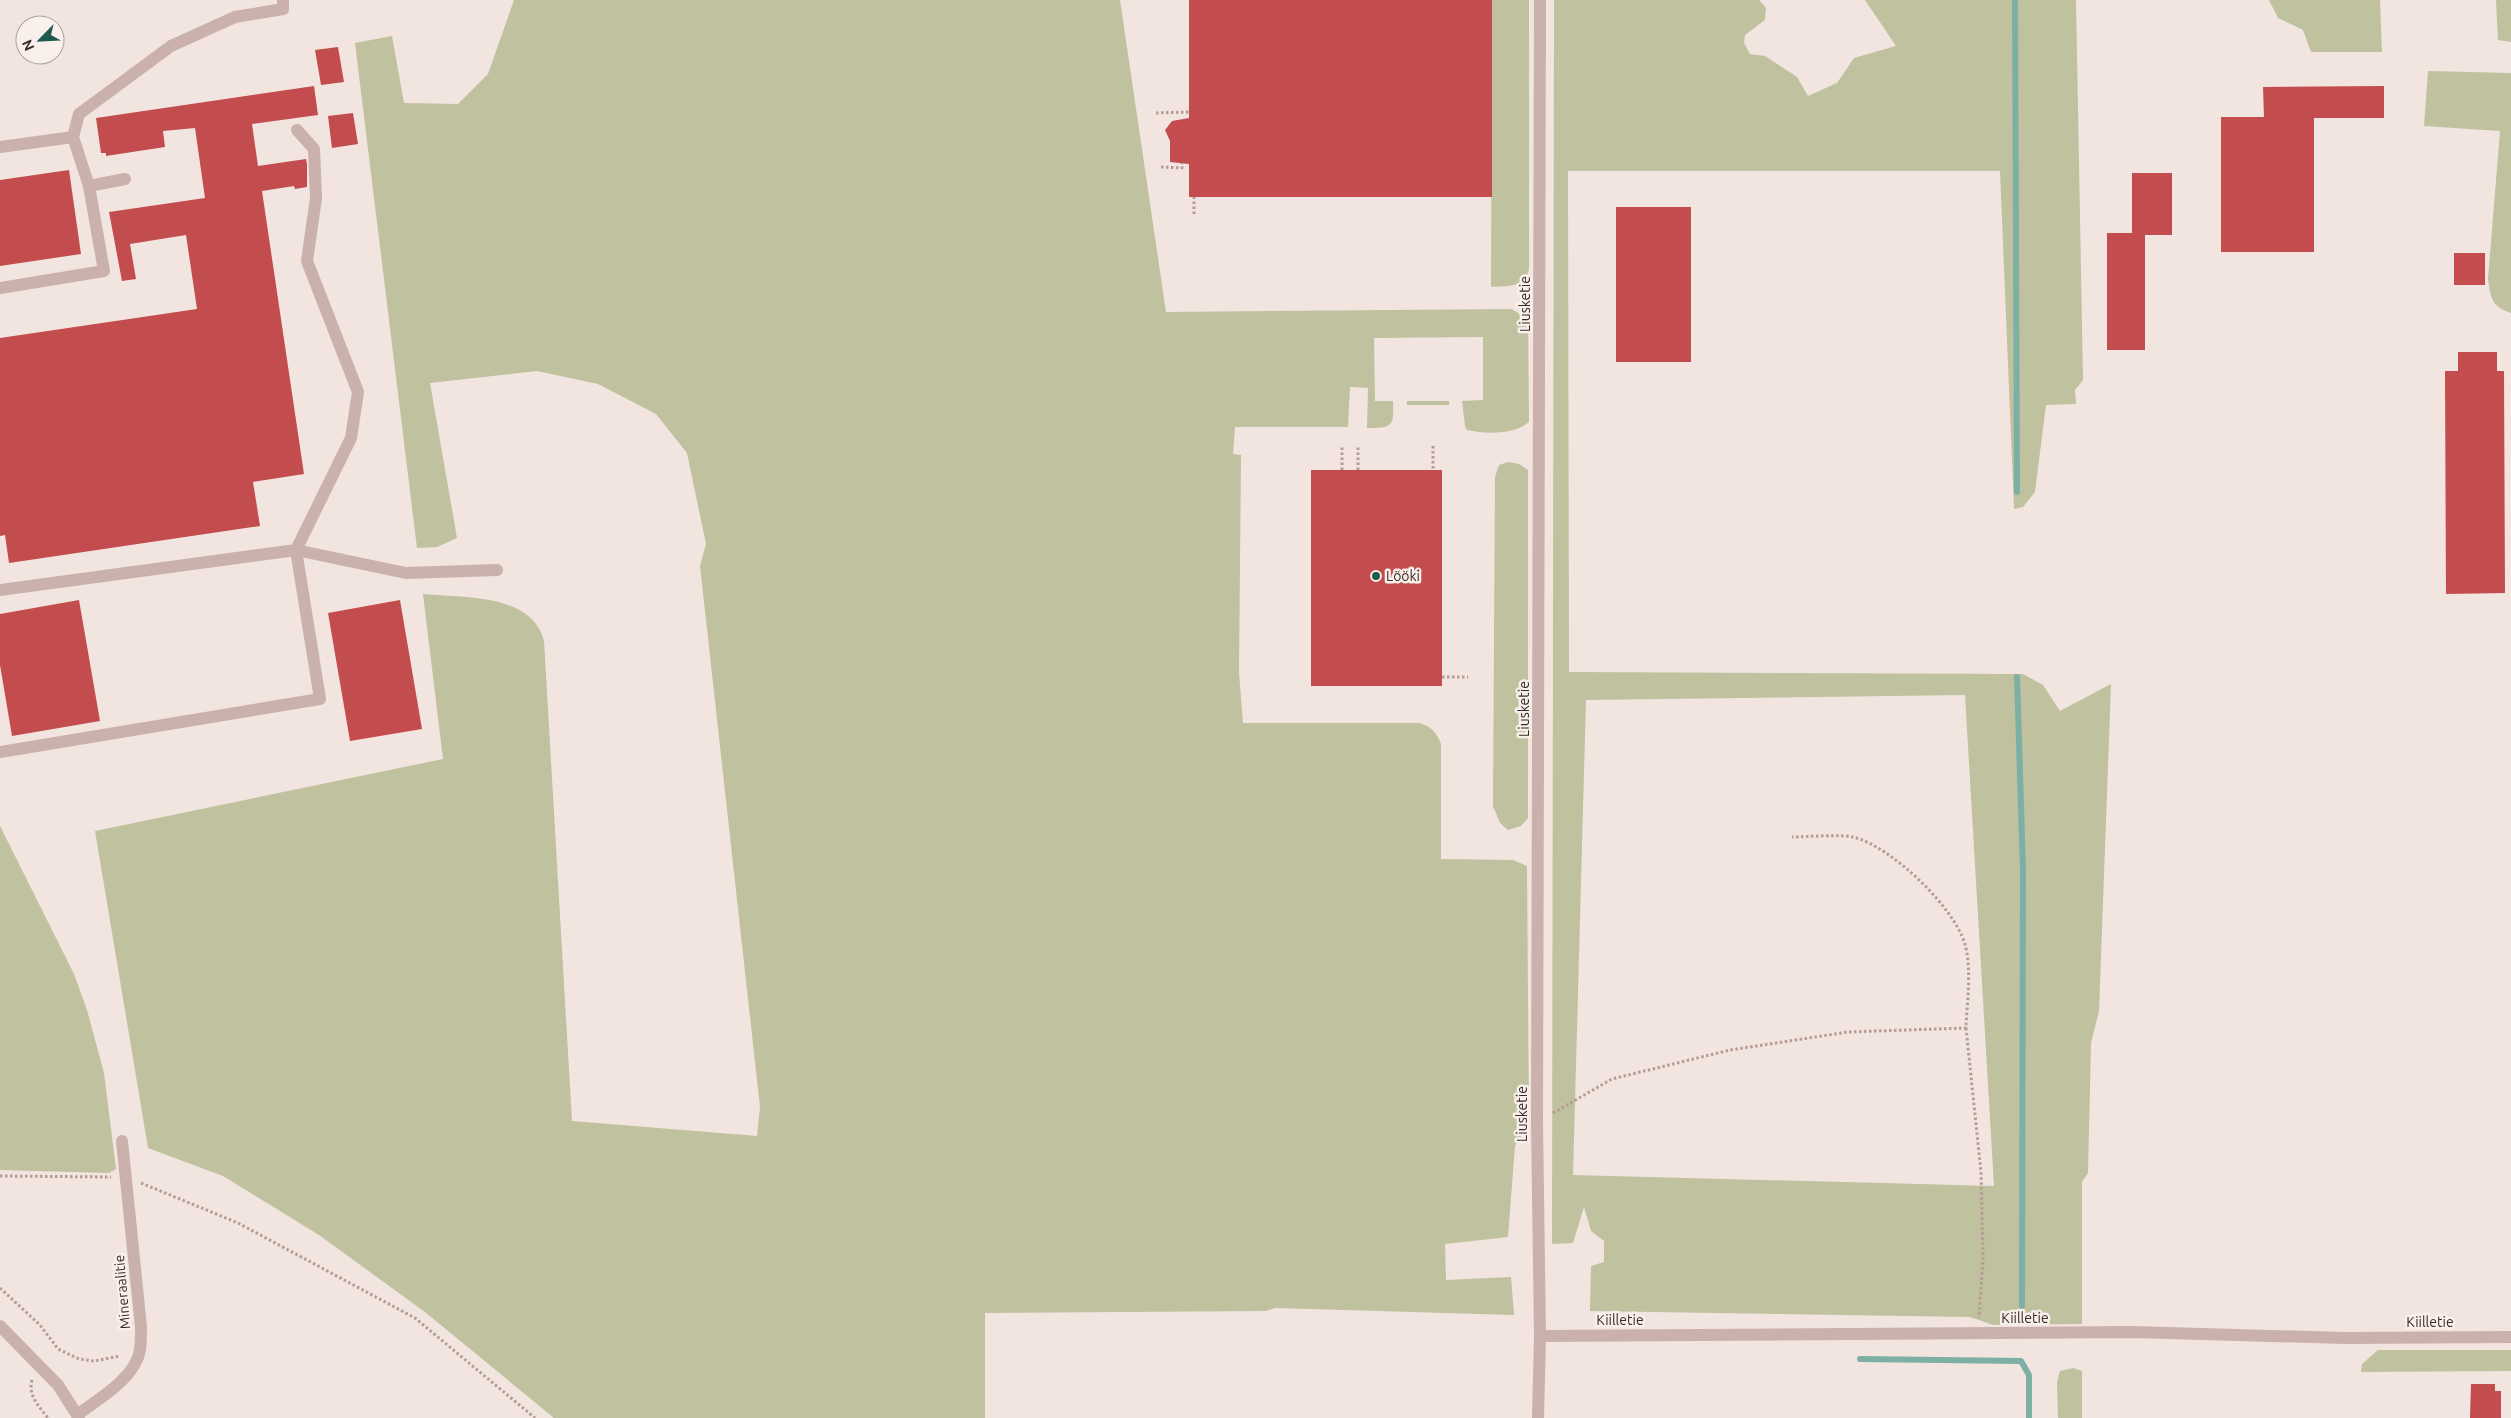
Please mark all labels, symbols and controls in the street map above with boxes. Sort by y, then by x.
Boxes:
north arrow [15,15,65,65]
text: N [19,37,38,53]
street label: Liusketie [1517,276,1533,332]
place label: Lööki [1386,568,1420,584]
marker: Lööki [1370,570,1382,582]
street label: Liusketie [1516,681,1532,737]
street label: Liusketie [1514,1086,1530,1142]
street label: Mineraalitie [111,1254,133,1330]
street label: Kiilletie [2001,1310,2049,1326]
street label: Kiilletie [1596,1312,1644,1328]
street label: Kiilletie [2406,1314,2454,1330]

